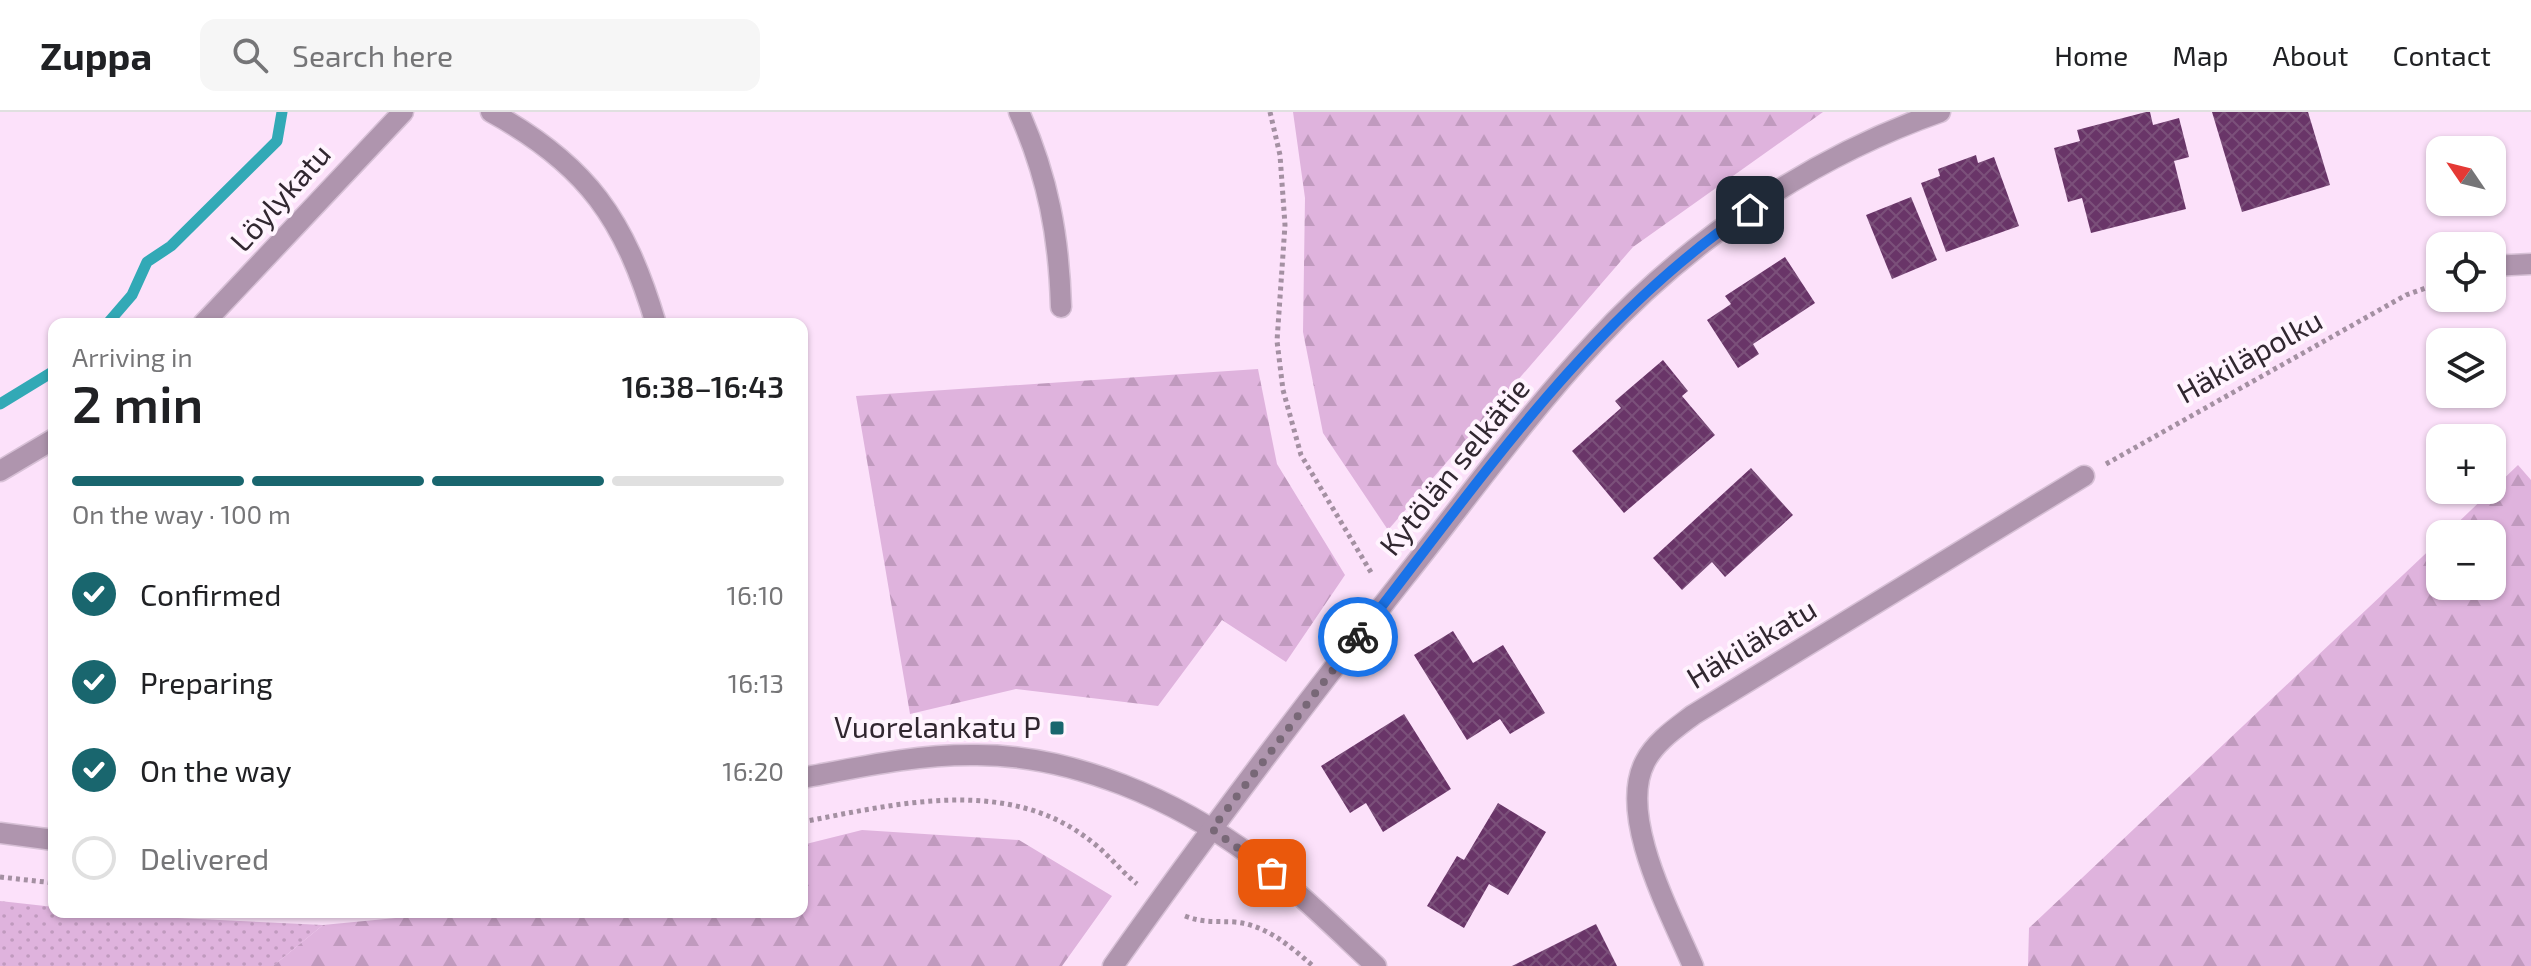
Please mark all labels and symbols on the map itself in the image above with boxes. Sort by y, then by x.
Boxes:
street label: Löylykatu [222,135,337,258]
north arrow [2426,136,2506,216]
pin [1716,176,1784,244]
street label: Häkiläpolku [2170,301,2328,410]
street label: Kytölän selkätie [1371,370,1536,562]
street label: Häkiläkatu [1680,590,1822,695]
courier [1318,597,1398,677]
place label: Vuorelankatu P [834,708,1041,744]
marker: Vuorelankatu P [1048,719,1066,737]
pin [1238,839,1306,907]

